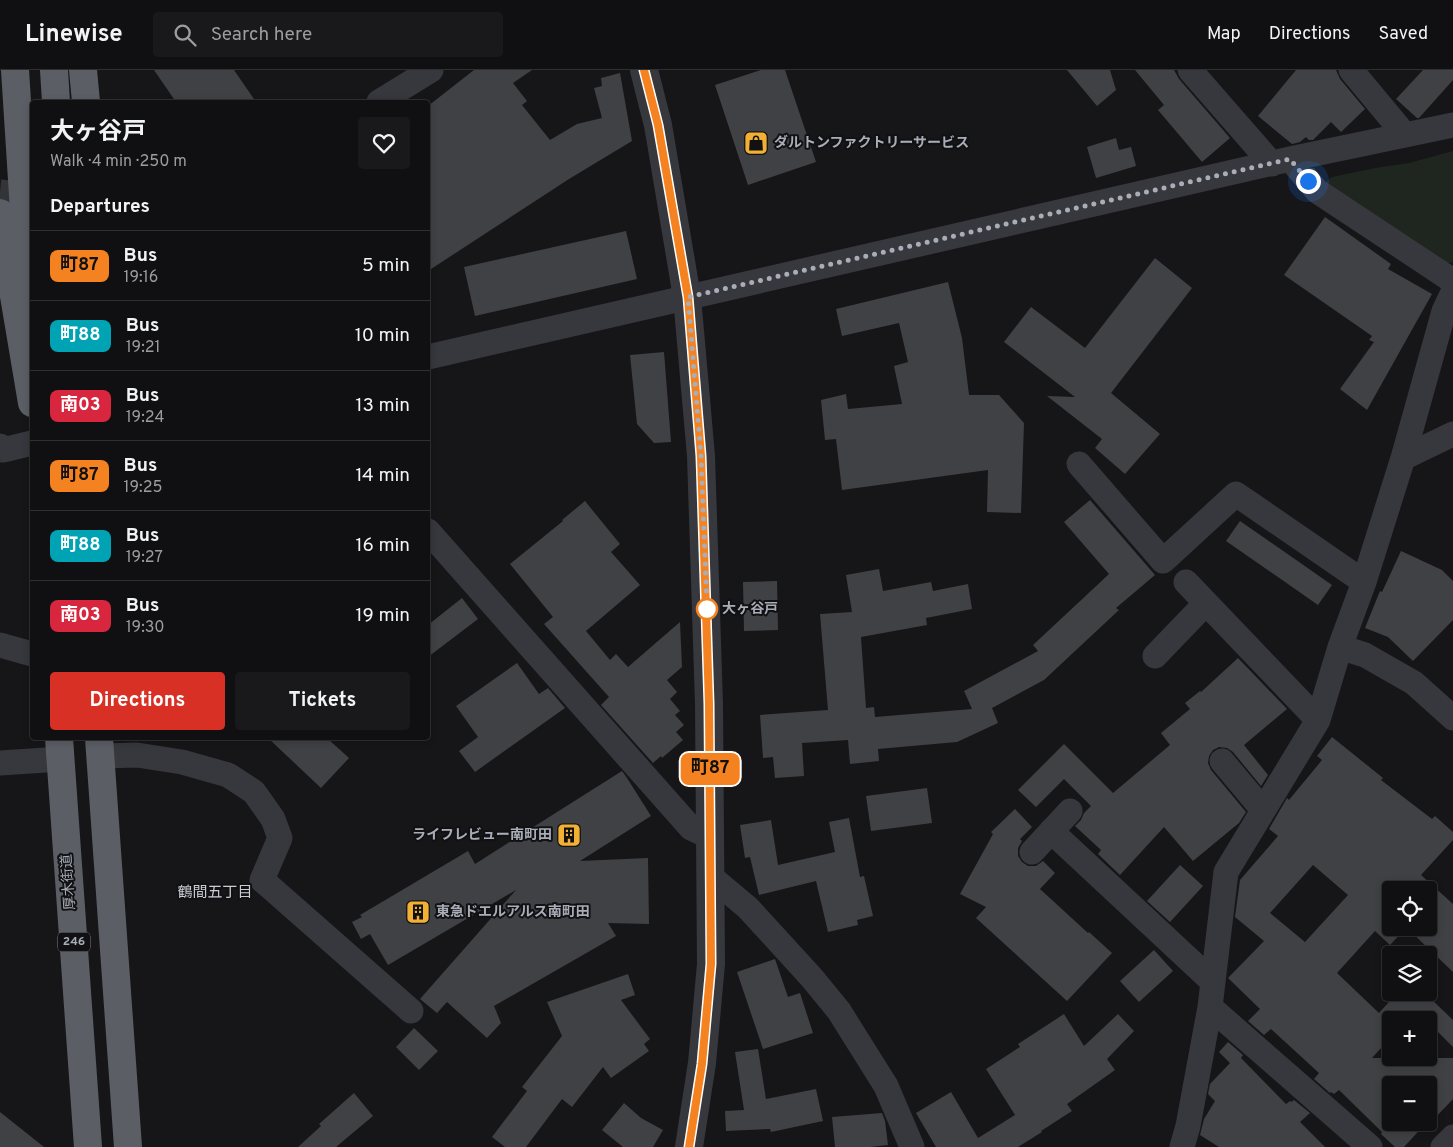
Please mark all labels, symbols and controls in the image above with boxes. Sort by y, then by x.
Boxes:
search box [153,12,503,57]
text: Linewise [25,20,123,50]
icon: search [171,21,199,49]
text: Search here [211,23,312,47]
text: Map [1207,23,1241,46]
text: Directions [1269,23,1351,46]
text: Saved [1379,23,1428,46]
button: heart [358,117,410,169]
text: 大ヶ谷戸 [50,118,146,148]
shop icon: ダルトンファクトリーサービス [743,130,769,156]
place label: ダルトンファクトリーサービス [774,134,969,152]
text: Walk · 4 min · 250 m [50,152,187,172]
your location [1296,169,1321,194]
text: Departures [50,195,150,219]
text: Bus [124,244,157,268]
text: 町87 [60,254,99,277]
text: 5 min [362,254,410,278]
text: 19:16 [124,268,158,288]
text: Bus [126,314,159,338]
text: 町88 [60,324,101,347]
text: 10 min [355,324,410,348]
text: 19:21 [126,338,161,358]
text: Bus [126,384,159,408]
text: 南03 [60,394,101,417]
text: 13 min [355,394,410,418]
text: 19:24 [126,408,164,428]
text: Bus [124,454,157,478]
text: 町87 [60,464,99,487]
text: 14 min [355,464,410,488]
text: 19:25 [124,478,162,498]
text: Bus [126,524,159,548]
text: 町88 [60,534,101,557]
text: 16 min [355,534,410,558]
text: 19:27 [126,548,163,568]
text: Bus [126,594,159,618]
marker: 大ヶ谷戸 [696,598,718,620]
place label: 大ヶ谷戸 [722,601,778,618]
text: 南03 [60,604,101,627]
text: 19 min [355,604,410,628]
text: 19:30 [126,618,165,638]
button: Directions [50,672,225,730]
button: Tickets [235,672,410,730]
line badge: 町87 [681,753,739,785]
text: 町87 [691,757,729,780]
building icon: ライフレビュー南町田 [556,822,582,848]
place label: ライフレビュー南町田 [412,827,552,844]
street label: 厚木街道 [59,853,79,911]
map controls [1382,881,1437,1131]
button: locate [1382,881,1437,936]
district label: 鶴間五丁目 [177,884,253,903]
building icon: 東急ドエルアルス南町田 [405,899,431,925]
place label: 東急ドエルアルス南町田 [436,903,590,921]
road number: 246 [58,932,90,952]
button: layers [1382,946,1437,1001]
button: + [1382,1011,1437,1066]
button: − [1382,1076,1437,1131]

